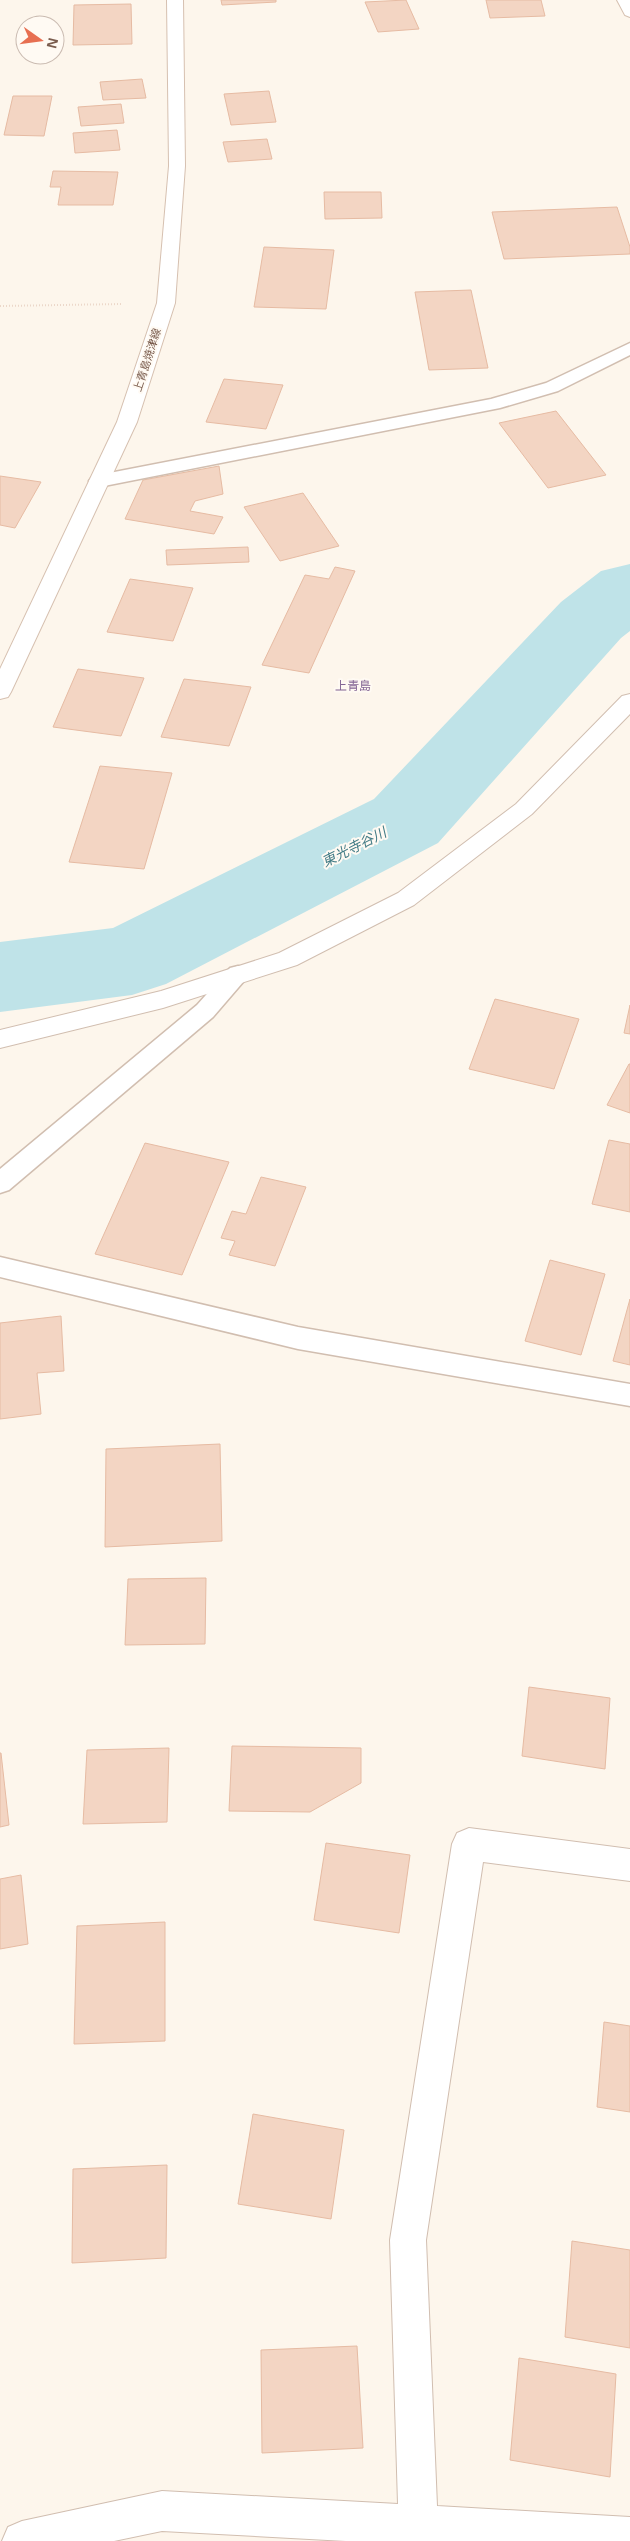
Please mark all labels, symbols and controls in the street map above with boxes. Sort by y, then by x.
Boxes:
north arrow [15,15,65,65]
text: N [44,36,62,50]
street label: 上青島焼津線 [131,327,163,393]
district label: 上青島 [335,679,371,693]
water label: 東光寺谷川 [319,823,391,870]

